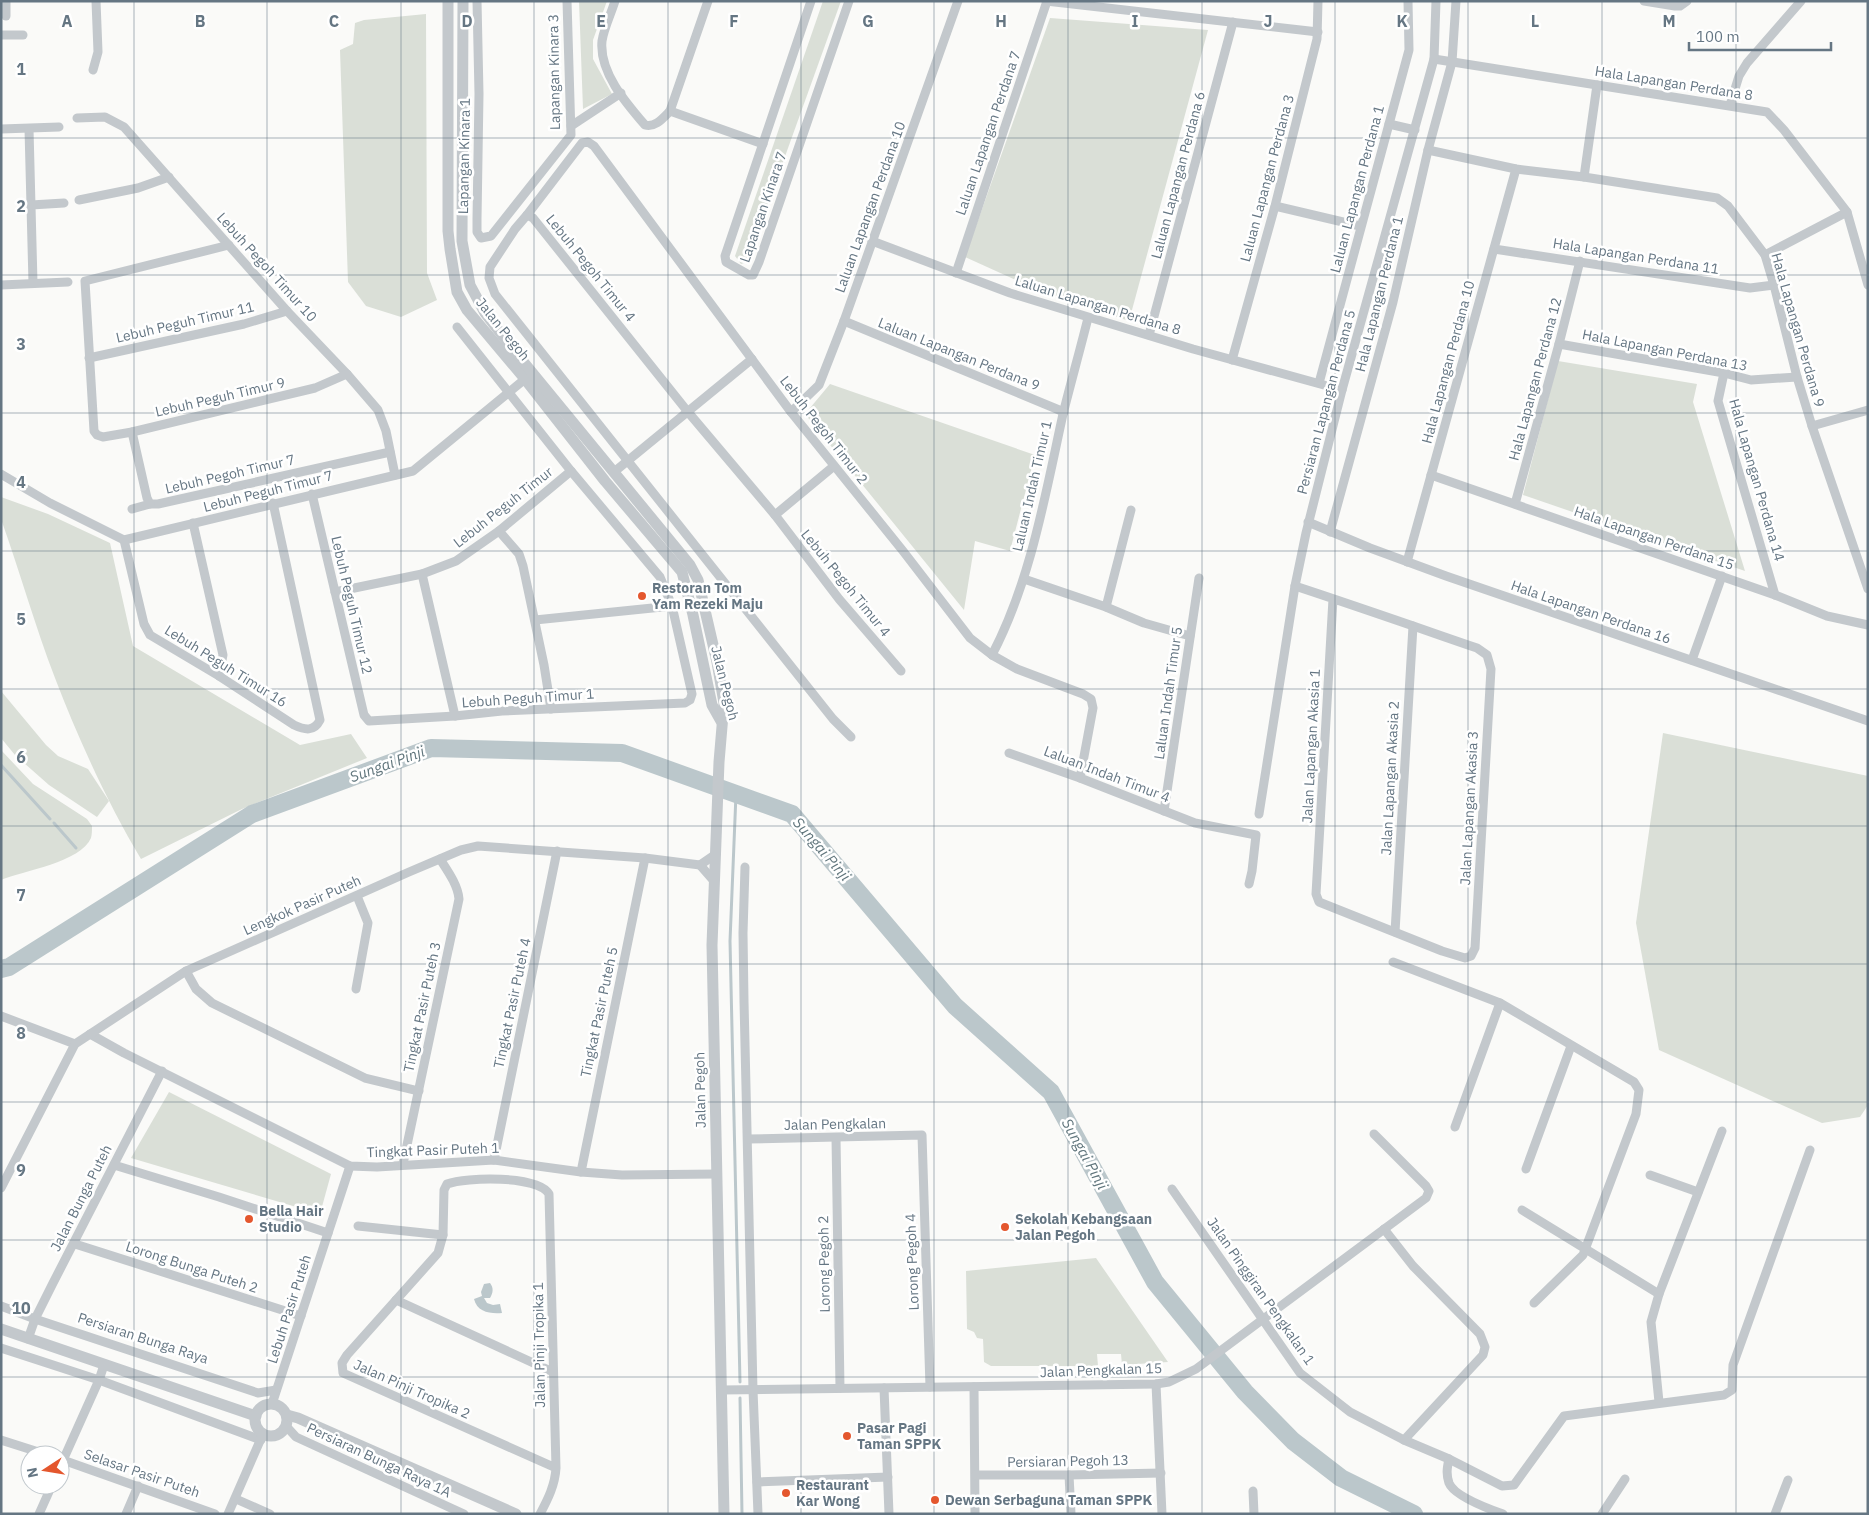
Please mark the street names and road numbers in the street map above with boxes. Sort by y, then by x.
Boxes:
street label: Lapangan Kinara 3 [544,14,564,130]
street label: Laluan Lapangan Perdana 7 [951,48,1025,218]
street label: Hala Lapangan Perdana 8 [1594,62,1754,104]
street label: Laluan Lapangan Perdana 6 [1147,89,1209,261]
street label: Laluan Lapangan Perdana 3 [1236,92,1298,264]
street label: Lapangan Kinara 1 [454,98,474,214]
street label: Laluan Lapangan Perdana 1 [1326,103,1388,275]
street label: Laluan Lapangan Perdana 10 [831,119,909,295]
street label: Lapangan Kinara 7 [736,149,790,265]
street label: Lebuh Pegoh Timur 10 [213,209,321,325]
street label: Lebuh Pegoh Timur 4 [542,211,640,325]
street label: Hala Lapangan Perdana 1 [1351,214,1407,374]
street label: Hala Lapangan Perdana 11 [1552,234,1720,278]
street label: Hala Lapangan Perdana 9 [1767,251,1829,409]
street label: Laluan Lapangan Perdana 8 [1013,271,1183,339]
street label: Hala Lapangan Perdana 10 [1418,278,1478,446]
street label: Jalan Pegoh [472,294,534,364]
street label: Hala Lapangan Perdana 12 [1505,295,1565,463]
street label: Lebuh Peguh Timur 11 [114,297,256,347]
street label: Persiaran Lapangan Perdana 5 [1293,308,1359,496]
street label: Laluan Lapangan Perdana 9 [876,313,1042,395]
street label: Hala Lapangan Perdana 13 [1581,325,1749,375]
street label: Lebuh Pegoh Timur 2 [776,372,872,488]
street label: Lebuh Peguh Timur 9 [153,373,287,421]
street label: Hala Lapangan Perdana 14 [1725,397,1789,563]
street label: Laluan Indah Timur 1 [1008,419,1056,553]
street label: Lebuh Pegoh Timur 7 [163,450,297,498]
street label: Lebuh Peguh Timur [450,463,556,551]
street label: Lebuh Peguh Timur 7 [201,466,335,516]
street label: Hala Lapangan Perdana 15 [1572,502,1736,574]
street label: Lebuh Pegoh Timur 4 [797,526,895,640]
street label: Lebuh Peguh Timur 12 [327,534,377,676]
street label: Hala Lapangan Perdana 16 [1509,576,1673,648]
street label: Lebuh Peguh Timur 16 [161,621,291,711]
street label: Laluan Indah Timur 5 [1150,625,1186,761]
street label: Jalan Pegoh [707,644,743,722]
street label: Jalan Lapangan Akasia 1 [1298,668,1324,824]
street label: Lebuh Peguh Timur 1 [461,684,595,712]
street label: Jalan Lapangan Akasia 2 [1377,700,1403,856]
street label: Jalan Lapangan Akasia 3 [1456,730,1482,886]
street label: Laluan Indah Timur 4 [1041,742,1173,806]
street label: Lengkok Pasir Puteh [240,871,364,939]
street label: Tingkat Pasir Puteh 4 [489,936,535,1070]
street label: Tingkat Pasir Puteh 3 [399,940,445,1074]
street label: Tingkat Pasir Puteh 5 [576,945,622,1079]
street label: Jalan Pegoh [690,1052,710,1128]
street label: Jalan Pengkalan [784,1114,886,1134]
street label: Tingkat Pasir Puteh 1 [366,1139,500,1161]
street label: Jalan Bunga Puteh [46,1142,116,1254]
street label: Lorong Pegoh 4 [901,1213,923,1311]
street label: Jalan Pinggiran Pengkalan 1 [1203,1214,1319,1368]
street label: Lorong Pegoh 2 [814,1215,834,1313]
street label: Lorong Bunga Puteh 2 [124,1237,260,1297]
street label: Lebuh Pasir Puteh [263,1252,315,1366]
street label: Jalan Pinji Tropika 1 [529,1282,549,1408]
street label: Persiaran Bunga Raya [75,1308,211,1368]
street label: Jalan Pinji Tropika 2 [351,1355,473,1423]
street label: Jalan Pengkalan 15 [1039,1359,1163,1381]
street label: Persiaran Bunga Raya 1A [304,1419,454,1501]
street label: Selasar Pasir Puteh [82,1445,202,1501]
street label: Persiaran Pegoh 13 [1007,1451,1129,1471]

